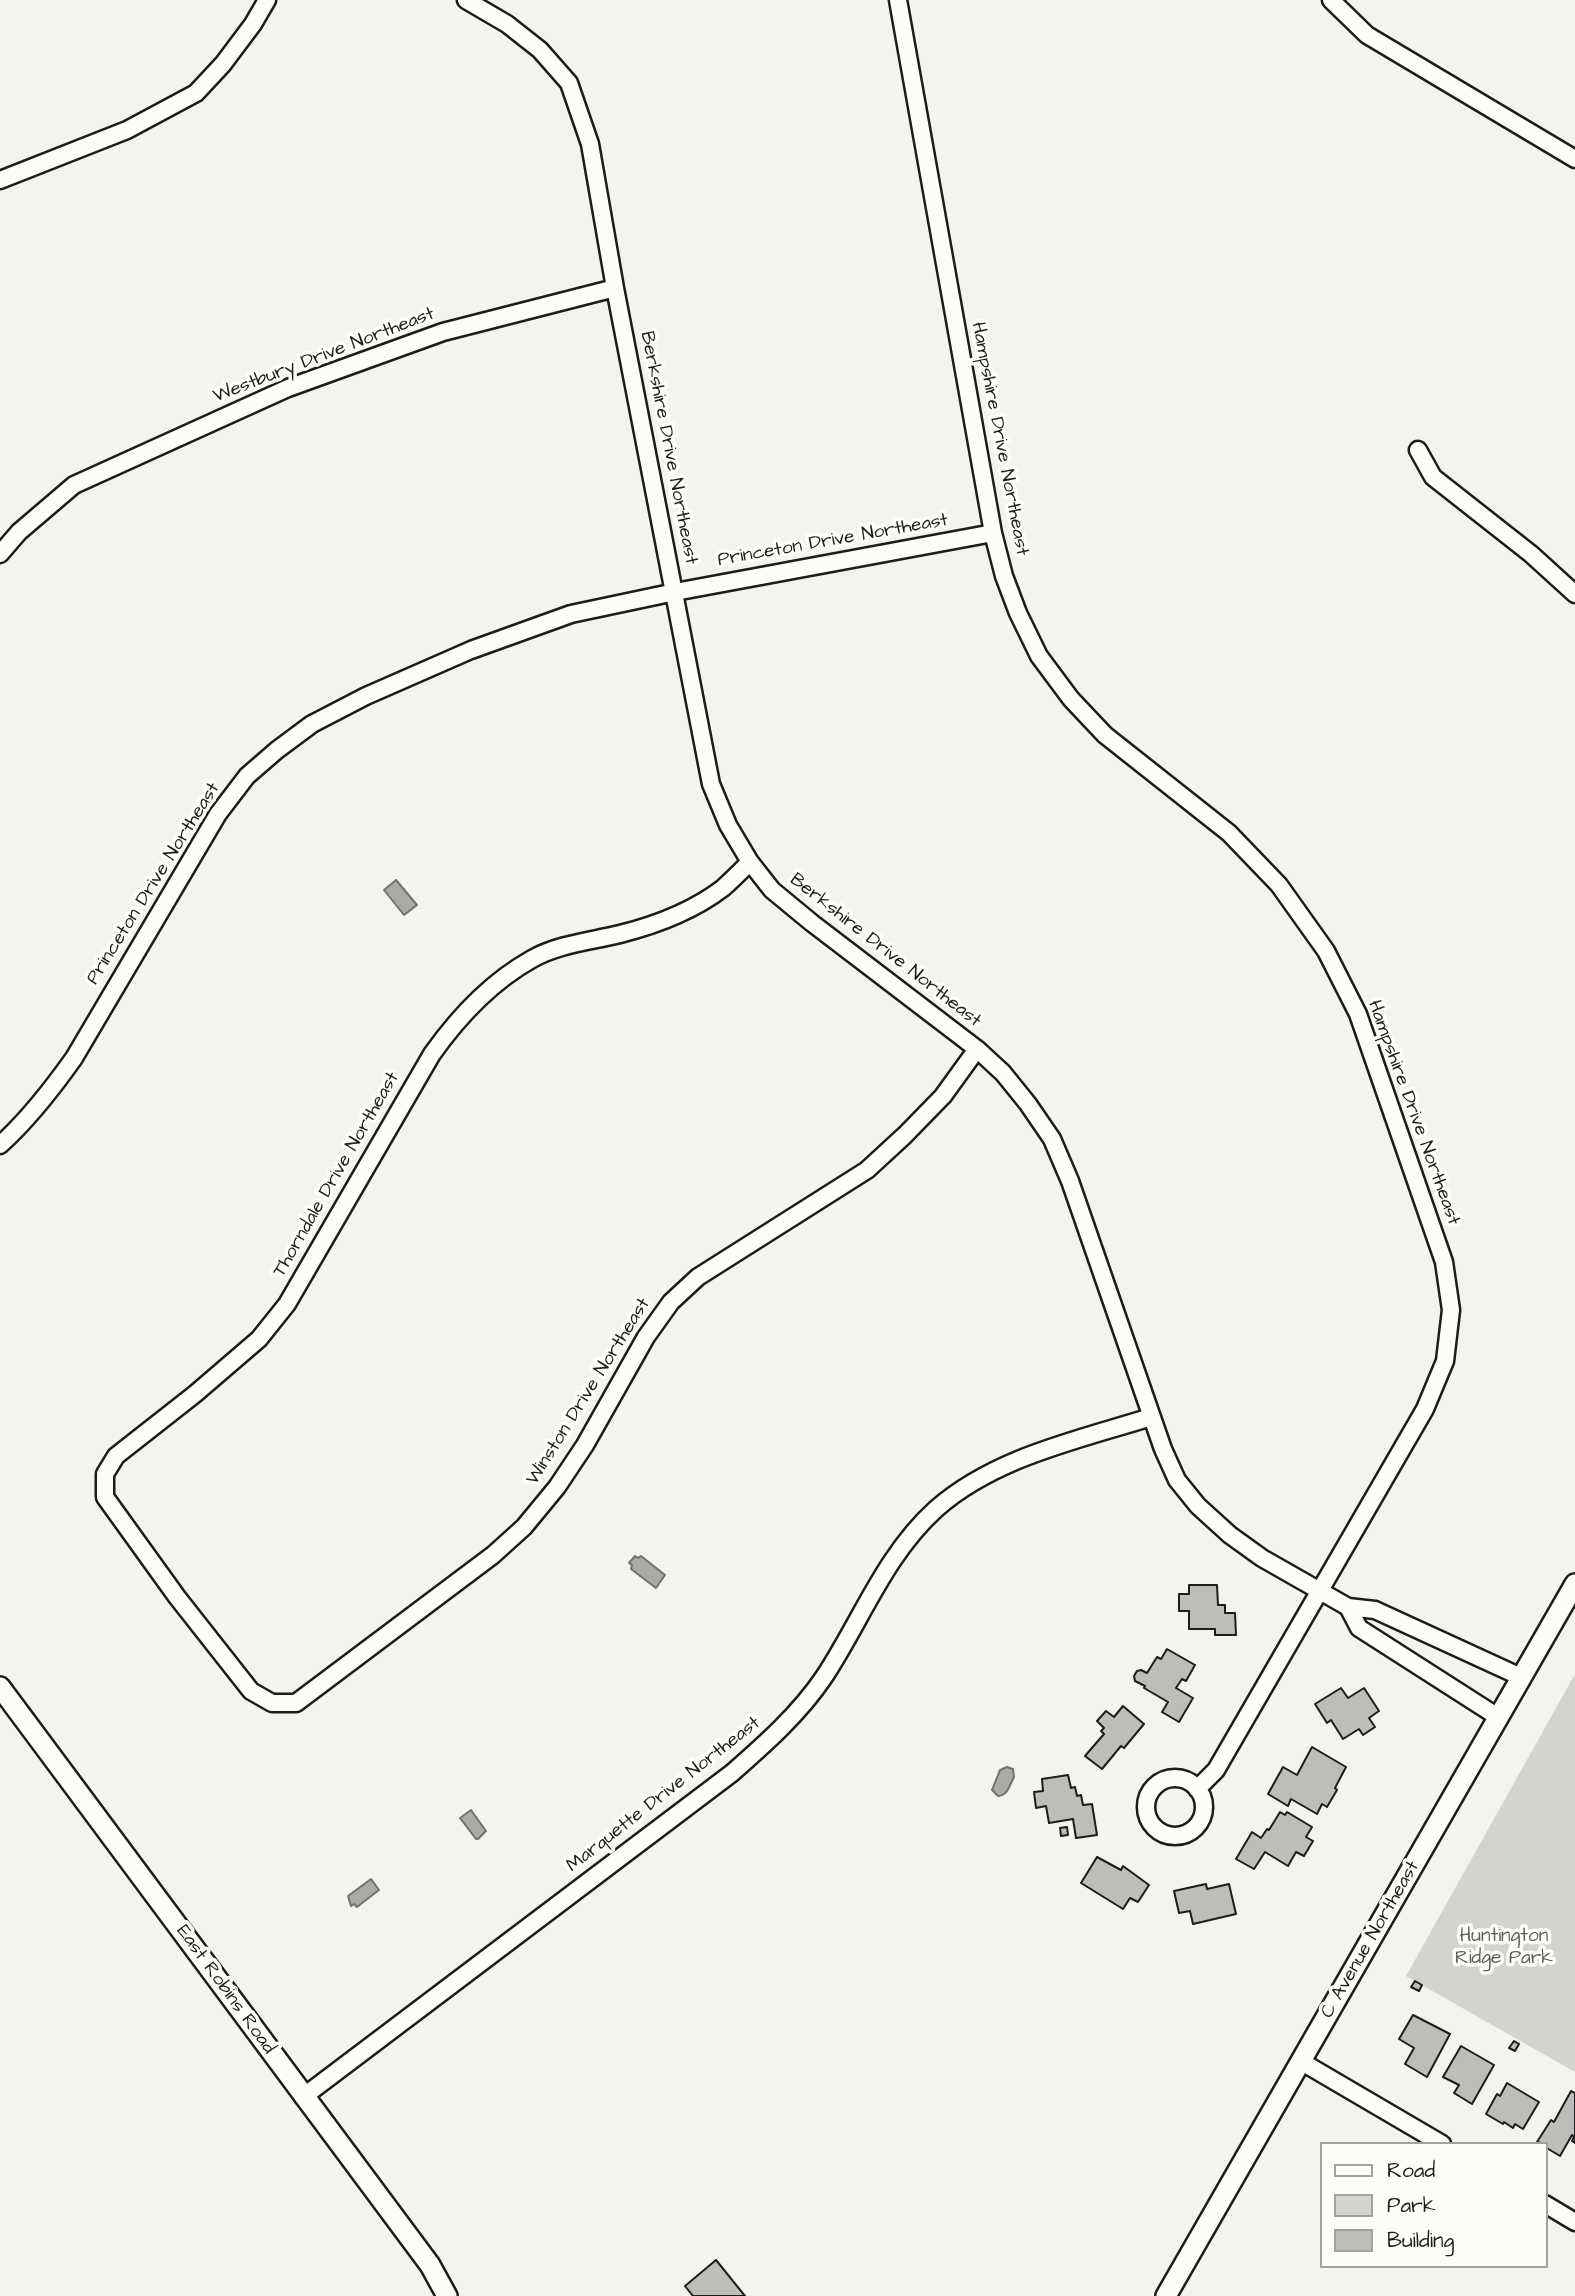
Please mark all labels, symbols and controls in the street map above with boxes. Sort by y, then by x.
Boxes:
street label: Westbury Drive Northeast [210,303,438,409]
street label: Hampshire Drive Northeast [965,320,1033,558]
street label: Berkshire Drive Northeast [634,330,702,566]
street label: Princeton Drive Northeast [716,509,950,573]
street label: Princeton Drive Northeast [82,779,226,989]
street label: Berkshire Drive Northeast [785,869,985,1033]
street label: Hampshire Drive Northeast [1362,998,1464,1228]
street label: Thorndale Drive Northeast [269,1068,405,1282]
street label: Winston Drive Northeast [522,1294,656,1490]
street label: Marquette Drive Northeast [563,1712,765,1878]
street label: C Avenue Northeast [1317,1857,1425,2023]
street label: East Robins Road [171,1921,279,2059]
park label: Huntington Ridge Park [1455,1926,1553,1970]
legend [1320,2142,1547,2268]
text: Road [1387,2156,1435,2185]
text: Park [1387,2191,1436,2220]
text: Building [1387,2226,1454,2255]

